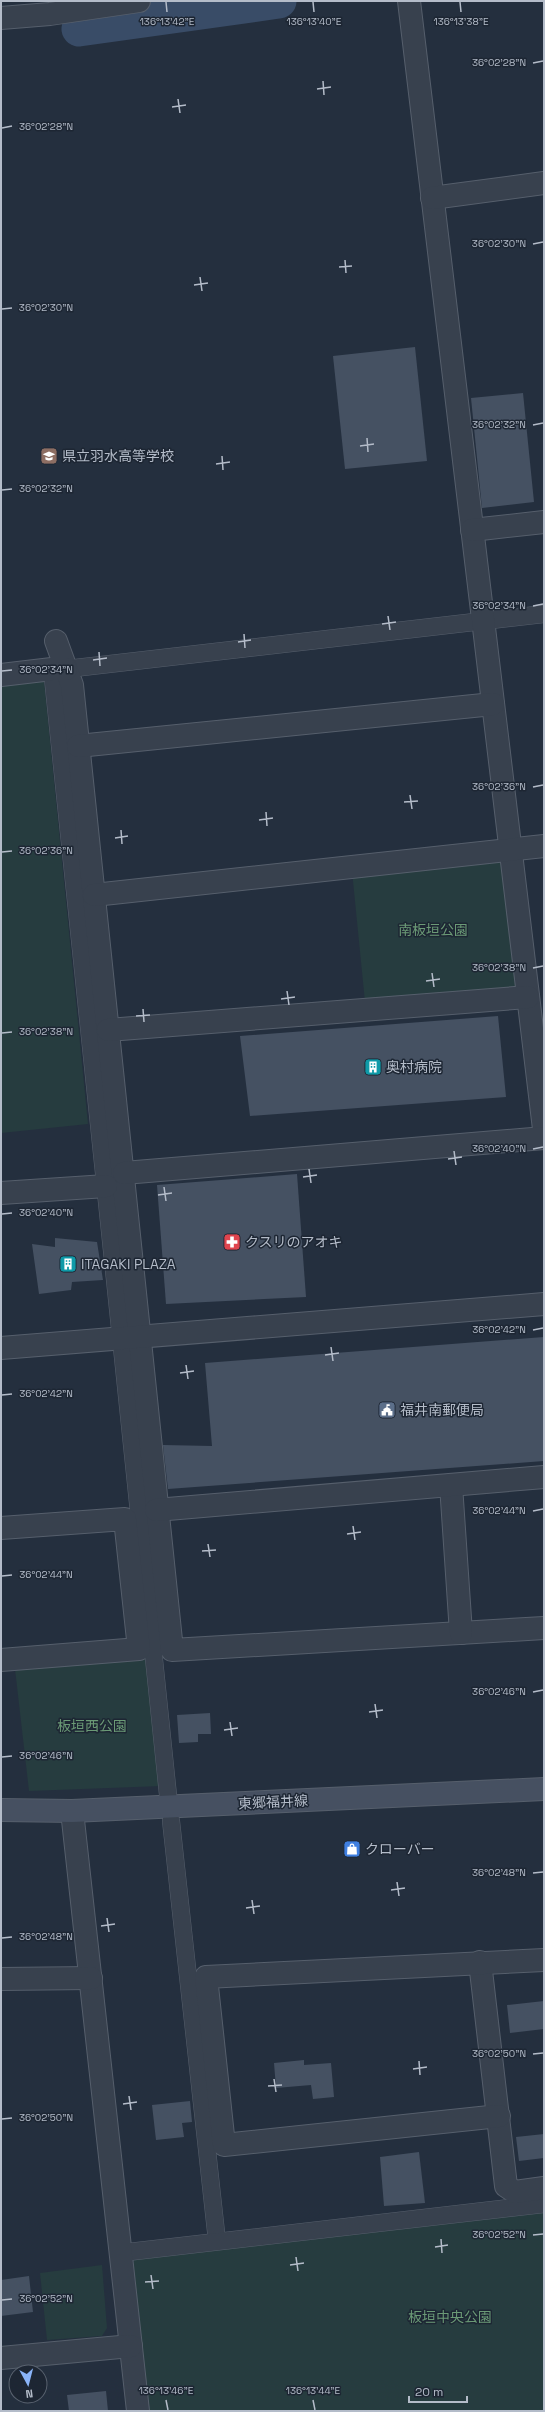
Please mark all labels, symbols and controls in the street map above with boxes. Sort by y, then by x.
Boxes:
text: 136°13'42"E [140,15,195,28]
text: 136°13'40"E [287,15,342,28]
text: 136°13'38"E [433,15,489,28]
text: 36°02'28"N [472,56,526,69]
text: 36°02'28"N [19,120,73,133]
text: 36°02'30"N [472,237,526,250]
text: 36°02'30"N [19,301,73,314]
text: 36°02'32"N [472,418,526,431]
school or university icon: 県立羽水高等学校 [39,446,59,466]
place label: 県立羽水高等学校 [62,447,174,465]
text: 36°02'32"N [19,482,73,495]
text: 36°02'34"N [472,599,526,612]
text: 36°02'34"N [19,663,73,676]
text: 36°02'36"N [472,780,526,793]
text: 36°02'36"N [19,844,73,857]
park label: 南板垣公園 [398,921,468,939]
text: 36°02'38"N [472,961,526,974]
text: 36°02'38"N [19,1025,73,1038]
building icon: 奥村病院 [363,1057,383,1077]
place label: 奥村病院 [386,1058,442,1076]
text: 36°02'40"N [472,1142,526,1155]
text: 36°02'40"N [19,1206,73,1219]
pharmacy icon: クスリのアオキ [222,1232,242,1252]
place label: クスリのアオキ [245,1233,343,1251]
building icon: ITAGAKI PLAZA [58,1254,78,1274]
place label: ITAGAKI PLAZA [81,1255,176,1273]
text: 36°02'42"N [472,1323,526,1336]
text: 36°02'42"N [19,1387,73,1400]
public building icon: 福井南郵便局 [377,1400,397,1420]
place label: 福井南郵便局 [400,1401,484,1419]
text: 36°02'44"N [472,1504,526,1517]
text: 36°02'44"N [19,1568,73,1581]
text: 36°02'46"N [472,1685,526,1698]
park label: 板垣西公園 [57,1717,127,1735]
text: 36°02'46"N [19,1749,73,1762]
street label: 東郷福井線 [238,1791,308,1813]
shop icon: クローバー [342,1839,362,1859]
place label: クローバー [365,1840,435,1858]
text: 36°02'48"N [472,1866,526,1879]
text: 36°02'48"N [19,1930,73,1943]
text: 36°02'50"N [472,2047,526,2060]
text: 36°02'50"N [19,2111,73,2124]
text: 36°02'52"N [472,2228,526,2241]
text: 36°02'52"N [19,2292,73,2305]
park label: 板垣中央公園 [408,2308,492,2326]
north arrow [8,2364,48,2404]
scale bar [409,2378,467,2404]
text: 136°13'46"E [139,2384,194,2397]
text: 136°13'44"E [286,2384,341,2397]
text: 20 m [415,2384,443,2400]
text: N [25,2387,34,2401]

